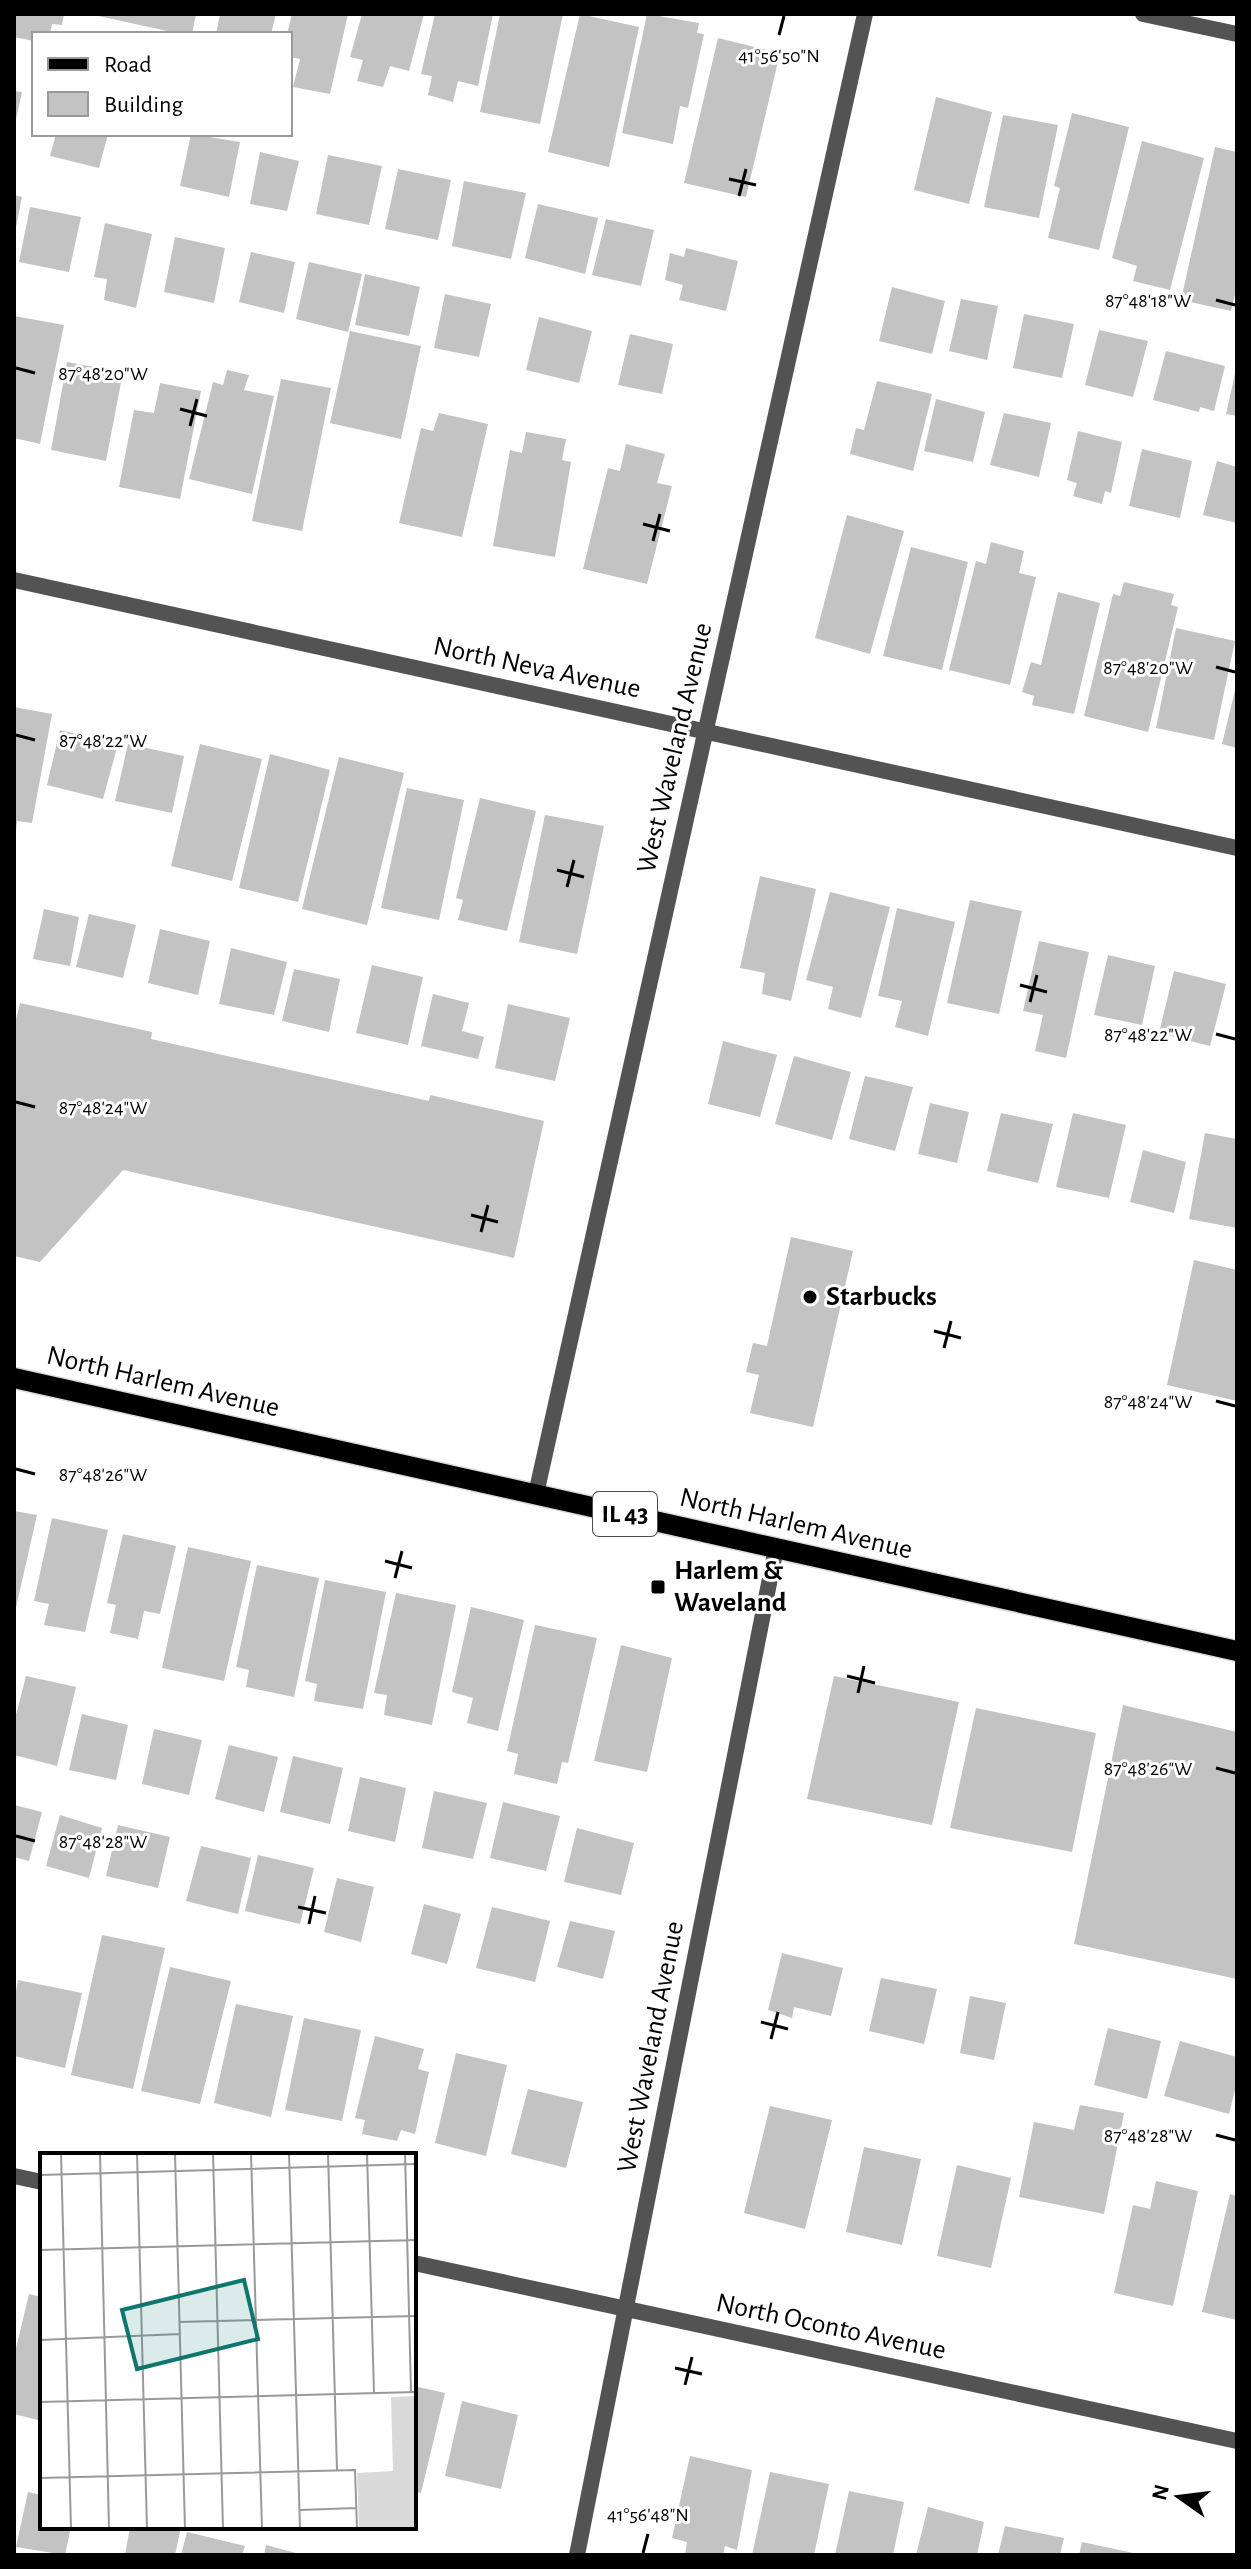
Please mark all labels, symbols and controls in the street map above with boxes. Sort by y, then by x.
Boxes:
legend [32,32,292,136]
text: 41°56'50"N [738,46,820,66]
text: Road [104,53,152,77]
text: Building [104,93,183,117]
text: 87°48'18"W [1105,291,1191,311]
text: 87°48'20"W [58,364,148,384]
street label: West Waveland Avenue [633,620,717,876]
street label: North Neva Avenue [431,632,643,704]
text: 87°48'20"W [1103,658,1193,678]
text: 87°48'22"W [59,731,147,751]
text: 87°48'22"W [1104,1025,1192,1045]
text: 87°48'24"W [59,1098,147,1118]
place label: Starbucks [826,1283,937,1311]
marker: Starbucks [801,1288,819,1306]
street label: North Harlem Avenue [44,1342,282,1422]
text: 87°48'24"W [1104,1392,1192,1412]
text: 87°48'26"W [59,1465,147,1485]
street label: North Harlem Avenue [677,1484,915,1564]
road number: IL 43 [593,1492,657,1536]
place label: Harlem & Waveland [674,1557,787,1617]
marker: Harlem & Waveland [649,1578,667,1596]
text: 87°48'26"W [1104,1759,1192,1779]
text: 87°48'28"W [59,1832,147,1852]
street label: West Waveland Avenue [613,1919,689,2175]
text: 87°48'28"W [1104,2126,1192,2146]
inset map [40,2153,416,2529]
street label: North Oconto Avenue [714,2289,948,2365]
north arrow [1139,2457,1219,2537]
text: N [1148,2482,1173,2502]
text: 41°56'48"N [607,2505,689,2525]

